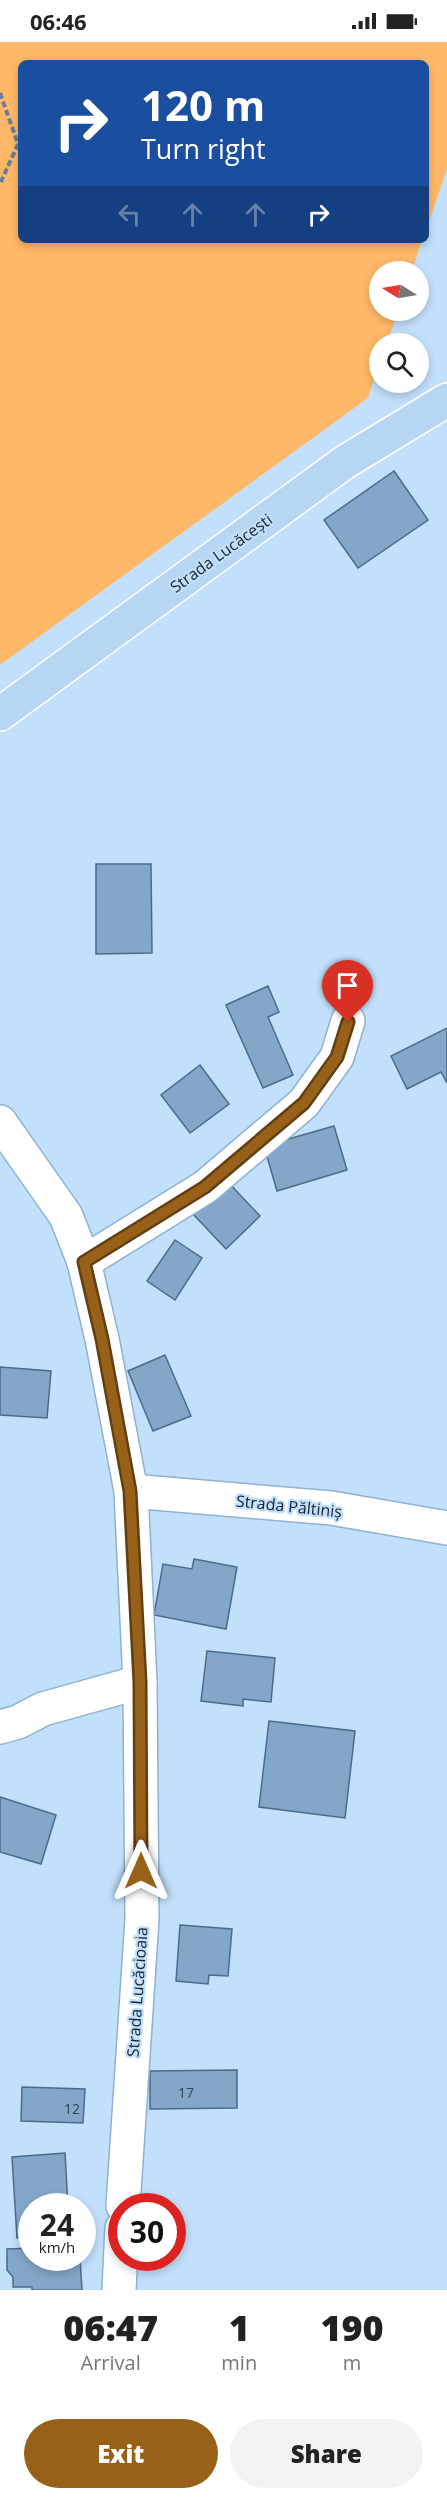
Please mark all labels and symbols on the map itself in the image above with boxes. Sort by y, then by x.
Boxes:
north arrow [369,261,429,321]
street label: Strada Lucăcești [165,508,277,598]
pin [322,960,373,1022]
street label: Strada Păltiniș [235,1489,343,1523]
position arrow [109,1839,173,1903]
street label: Strada Lucăcioaia [121,1926,153,2058]
house number: 17 [178,2083,194,2102]
house number: 12 [64,2099,80,2118]
speed limit sign: 30 [108,2193,186,2271]

